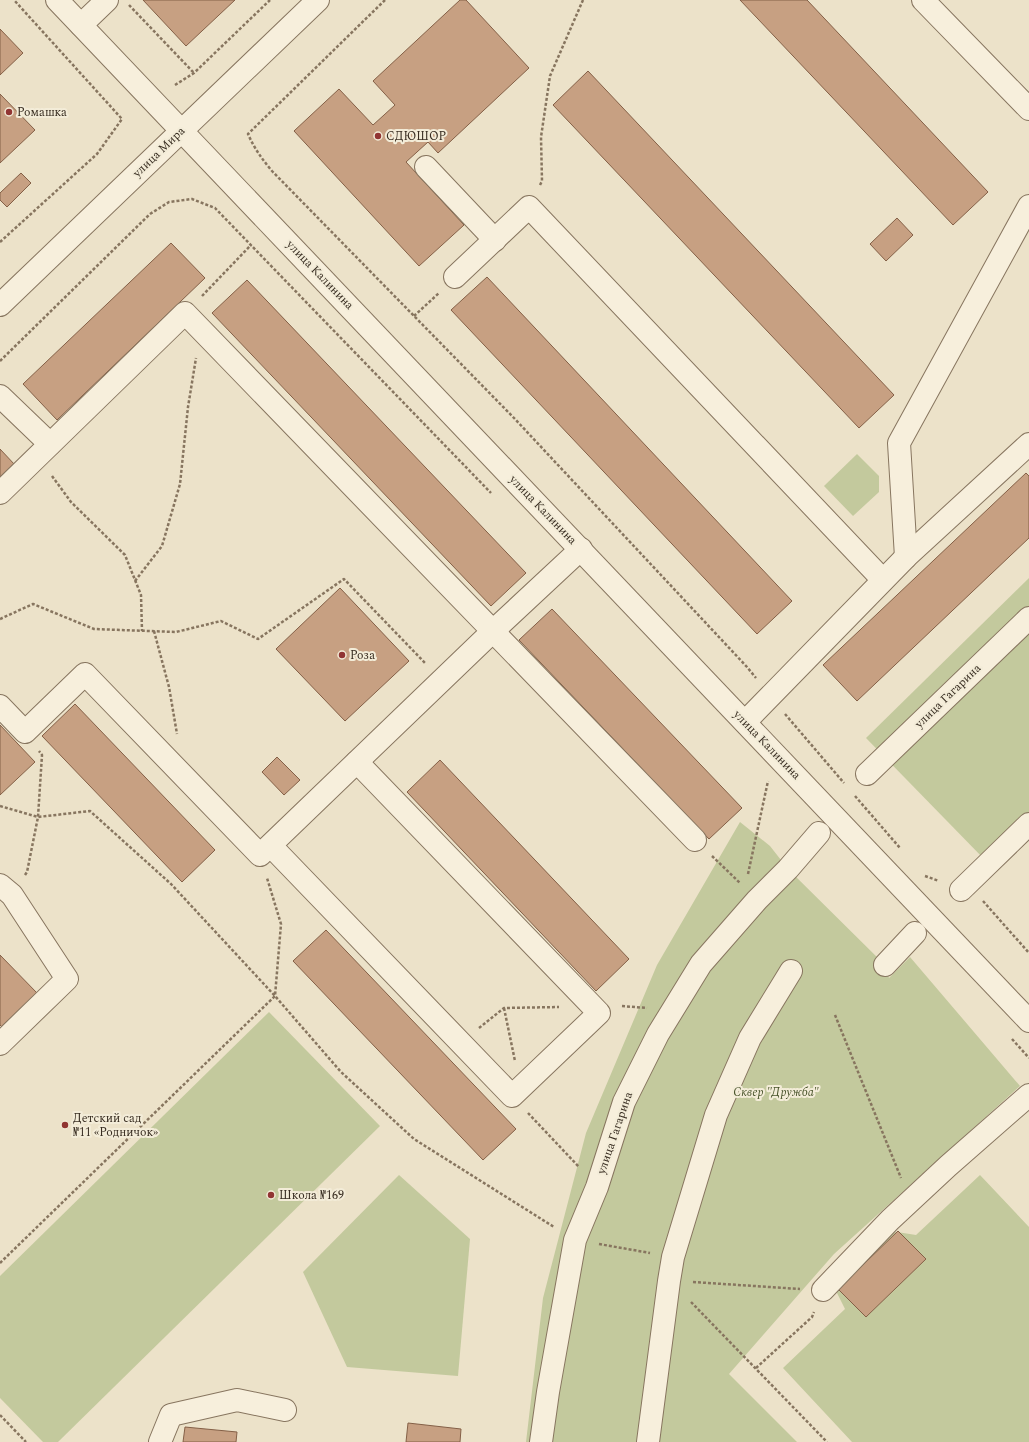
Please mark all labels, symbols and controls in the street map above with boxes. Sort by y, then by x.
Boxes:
place label: Ромашка [17,103,67,122]
marker: Ромашка [4,107,14,117]
street label: улица Мира [128,122,190,183]
place label: СДЮШОР [386,127,447,146]
marker: СДЮШОР [373,131,383,141]
street label: улица Калинина [281,235,358,314]
street label: улица Калинина [504,470,581,549]
place label: Роза [350,646,375,665]
marker: Роза [337,650,347,660]
street label: улица Гагарина [910,659,986,733]
street label: улица Калинина [728,705,805,784]
park label: Сквер "Дружба" [733,1083,819,1102]
street label: улица Гагарина [592,1089,638,1178]
place label: Детский сад №11 «Родничок» [73,1109,158,1142]
marker: Детский сад №11 «Родничок» [60,1120,70,1130]
place label: Школа №169 [279,1186,344,1205]
marker: Школа №169 [266,1190,276,1200]

